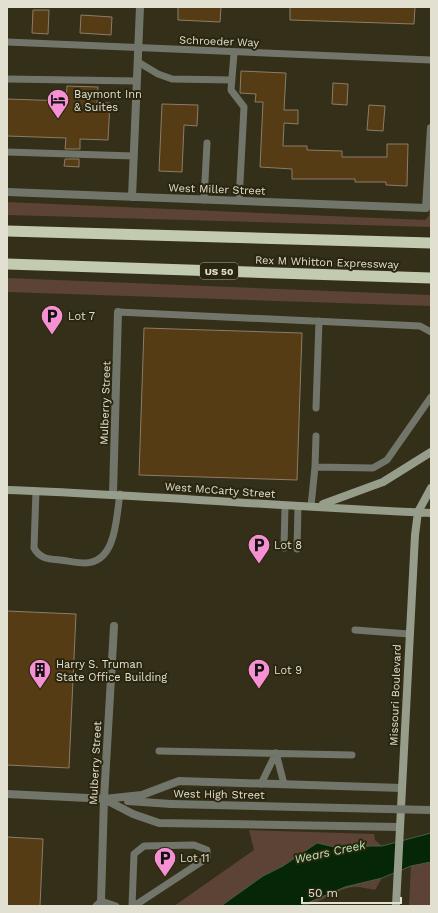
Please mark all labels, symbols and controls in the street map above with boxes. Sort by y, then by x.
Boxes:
street label: Schroeder Way [179,34,259,49]
hotel icon: Baymont Inn & Suites [45,87,71,120]
place label: Baymont Inn & Suites [74,88,142,114]
street label: West Miller Street [168,181,266,198]
street label: Rex M Whitton Expressway [255,253,399,272]
road number: US 50 [200,263,238,279]
parking icon: Lot 7 [39,303,65,336]
place label: Lot 7 [68,310,95,323]
street label: Mulberry Street [98,360,113,445]
street label: West McCarty Street [164,480,276,501]
parking icon: Lot 8 [246,532,272,565]
place label: Lot 8 [274,539,302,552]
street label: Missouri Boulevard [387,644,404,746]
building icon: Harry S. Truman State Office Building [27,657,53,690]
parking icon: Lot 9 [246,657,272,690]
place label: Harry S. Truman State Office Building [56,658,167,684]
place label: Lot 9 [274,664,302,677]
street label: Mulberry Street [87,720,104,805]
street label: West High Street [173,787,265,802]
water label: Wears Creek [293,838,367,866]
parking icon: Lot 11 [152,845,178,878]
place label: Lot 11 [180,852,210,865]
scale bar [302,879,401,905]
text: 50 m [308,886,338,900]

